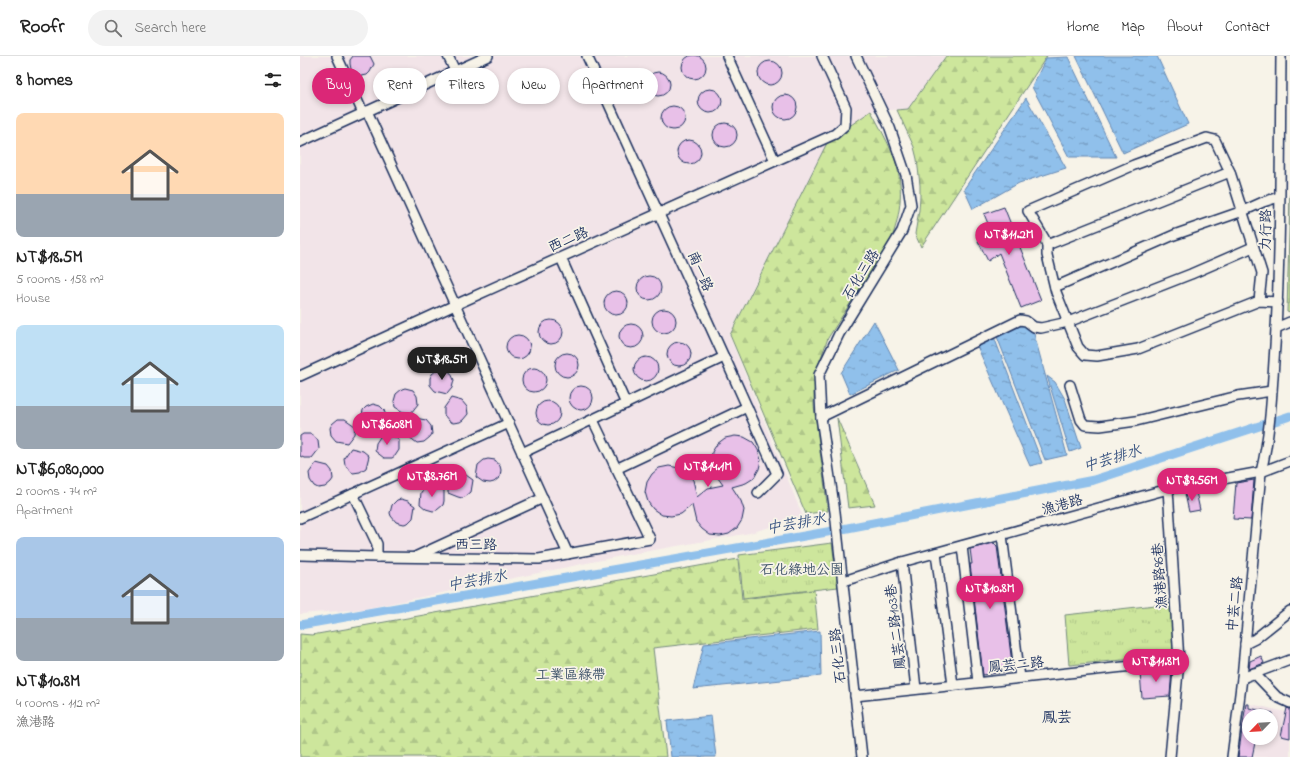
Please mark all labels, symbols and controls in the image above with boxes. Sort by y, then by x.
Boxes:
search box [88,10,368,46]
text: Roofr [20,14,64,41]
icon: search [102,17,124,39]
text: Search here [134,17,206,39]
text: Home [1067,17,1099,38]
text: Map [1121,17,1145,38]
text: About [1167,17,1203,38]
text: Contact [1225,17,1270,38]
text: 8 homes [16,68,73,93]
chip: Buy [312,68,365,104]
chip: Rent [373,68,427,104]
chip: Filters [435,68,499,104]
chip: New [507,68,560,104]
chip: Apartment [568,68,658,104]
icon: filters [262,69,284,91]
icon: home [114,139,186,211]
street label: 力行路 [1256,209,1277,251]
street label: 西二路 [545,222,592,259]
pin: NT$11.2M [968,222,1050,256]
text: NT$11.2M [984,225,1034,244]
text: NT$18.5M [16,245,83,270]
street label: 石化三路 [838,245,885,304]
street label: 南一路 [681,248,718,295]
text: 5 rooms · 158 m² [16,270,104,289]
text: House [16,289,50,308]
pin: NT$18.5M [401,347,483,381]
text: NT$18.5M [416,350,468,369]
icon: home [114,351,186,423]
pin: NT$6.08M [346,412,428,446]
text: NT$6.08M [362,415,412,434]
water label: 中芸排水 [1080,439,1145,478]
pin: NT$14.1M [667,454,749,488]
text: NT$6,080,000 [16,457,104,482]
text: NT$14.1M [684,457,732,476]
pin: NT$8.76M [391,464,473,498]
text: NT$8.76M [407,467,457,486]
pin: NT$9.56M [1151,468,1233,502]
text: NT$9.56M [1166,471,1218,490]
text: 2 rooms · 74 m² [16,482,97,501]
street label: 漁港路 [1039,490,1085,521]
text: Apartment [16,501,73,520]
water label: 中芸排水 [765,508,829,540]
street label: 西三路 [455,535,497,556]
street label: 漁港路96巷 [1148,541,1173,610]
park label: 石化綠地公園 [760,560,844,581]
icon: home [114,563,186,635]
water label: 中芸排水 [446,565,510,597]
street label: 中芸二路 [1222,575,1249,633]
pin: NT$10.8M [949,576,1031,610]
text: NT$10.8M [965,579,1015,598]
street label: 鳳芸二路103巷 [881,582,912,671]
street label: 石化三路 [825,627,852,685]
pin: NT$11.8M [1115,649,1197,683]
street label: 鳳芸二路 [987,652,1045,679]
text: NT$11.8M [1132,652,1180,671]
park label: 工業區綠帶 [536,665,606,686]
text: NT$10.8M [16,669,80,694]
text: 4 rooms · 112 m² [16,694,100,713]
district label: 鳳芸 [1042,707,1072,729]
north arrow [1242,709,1278,745]
map controls [1242,709,1278,745]
text: 漁港路 [16,713,55,732]

